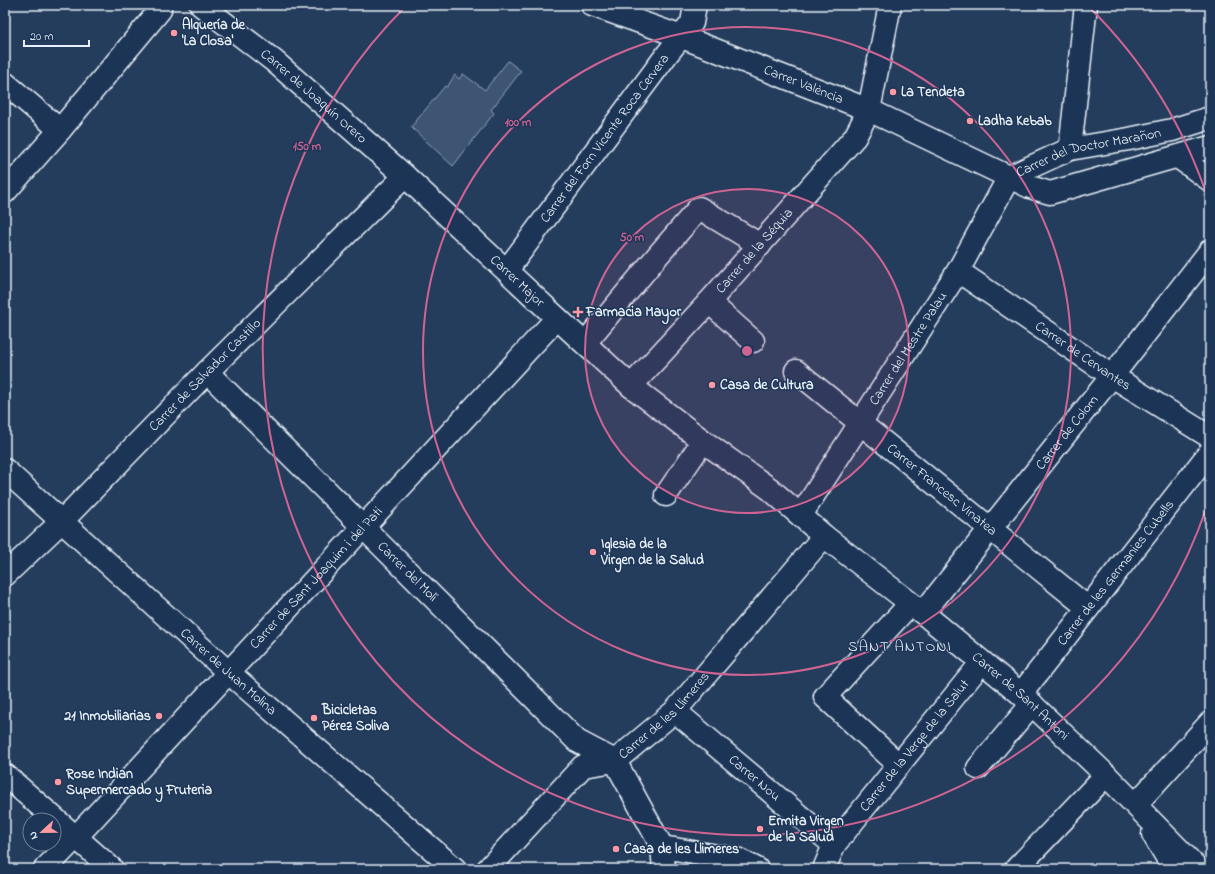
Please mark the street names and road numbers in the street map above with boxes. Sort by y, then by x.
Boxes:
street label: Carrer de Joaquín Orero [256,44,372,149]
street label: Carrer del Forn Vicente Roca Cervera [535,49,675,227]
street label: Carrer València [761,59,847,110]
street label: Carrer del Doctor Marañon [1012,122,1163,183]
street label: Carrer de la Séquia [711,203,798,298]
street label: Carrer Major [485,250,550,312]
street label: Carrer del Mestre Palau [864,287,953,409]
street label: Carrer de Salvador Castillo [144,313,266,436]
street label: Carrer de Cervantes [1031,316,1135,396]
street label: Carrer de Colom [1031,390,1104,474]
street label: Carrer Francesc Vinatea [882,438,1002,541]
street label: Carrer de les Germanies Cubells [1052,495,1180,650]
street label: Carrer de Sant Joaquim i del Pati [245,502,388,654]
street label: Carrer del Molí [372,536,443,607]
street label: Carrer de Juan Molina [175,623,282,720]
street label: Carrer de Sant Antoni [967,647,1074,745]
street label: Carrer de les Llimeres [614,667,715,765]
street label: Carrer de la Verge de la Salut [854,674,975,816]
street label: Carrer Nou [724,750,785,806]

